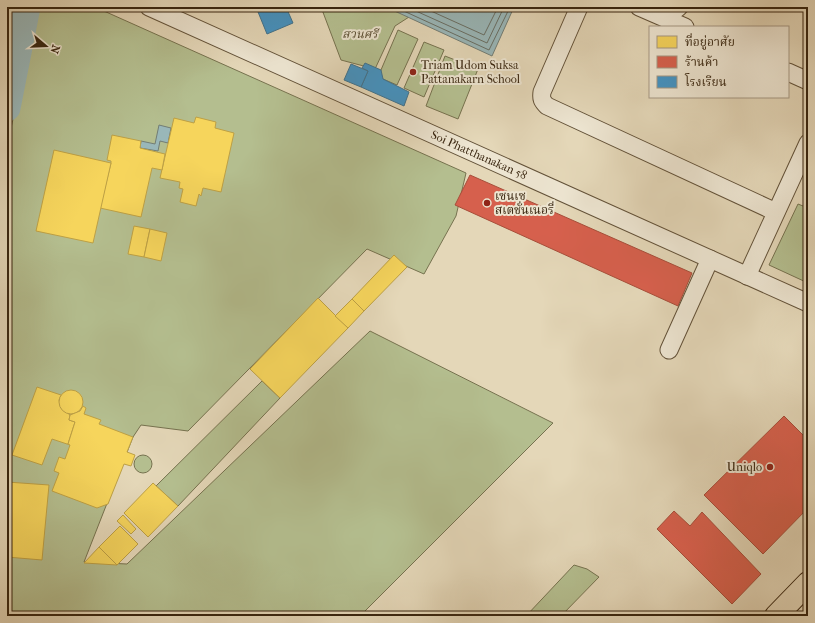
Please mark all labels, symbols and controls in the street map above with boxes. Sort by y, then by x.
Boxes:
north arrow [26,26,66,66]
legend [649,26,789,98]
park label: สวนศรี [342,27,380,41]
text: ที่อยู่อาศัย [685,33,735,50]
text: N [47,43,62,56]
text: ร้านค้า [685,55,718,69]
place label: Triam Udom Suksa Pattanakarn School [421,58,521,86]
marker: Triam Udom Suksa Pattanakarn School [408,67,418,77]
text: โรงเรียน [684,73,727,89]
street label: Soi Phatthanakan 58 [429,128,529,182]
place label: เซนเซ สเตชั่นเนอรี่ [495,189,554,217]
marker: เซนเซ สเตชั่นเนอรี่ [482,198,492,208]
place label: Uniqlo [727,460,762,474]
marker: Uniqlo [765,462,775,472]

